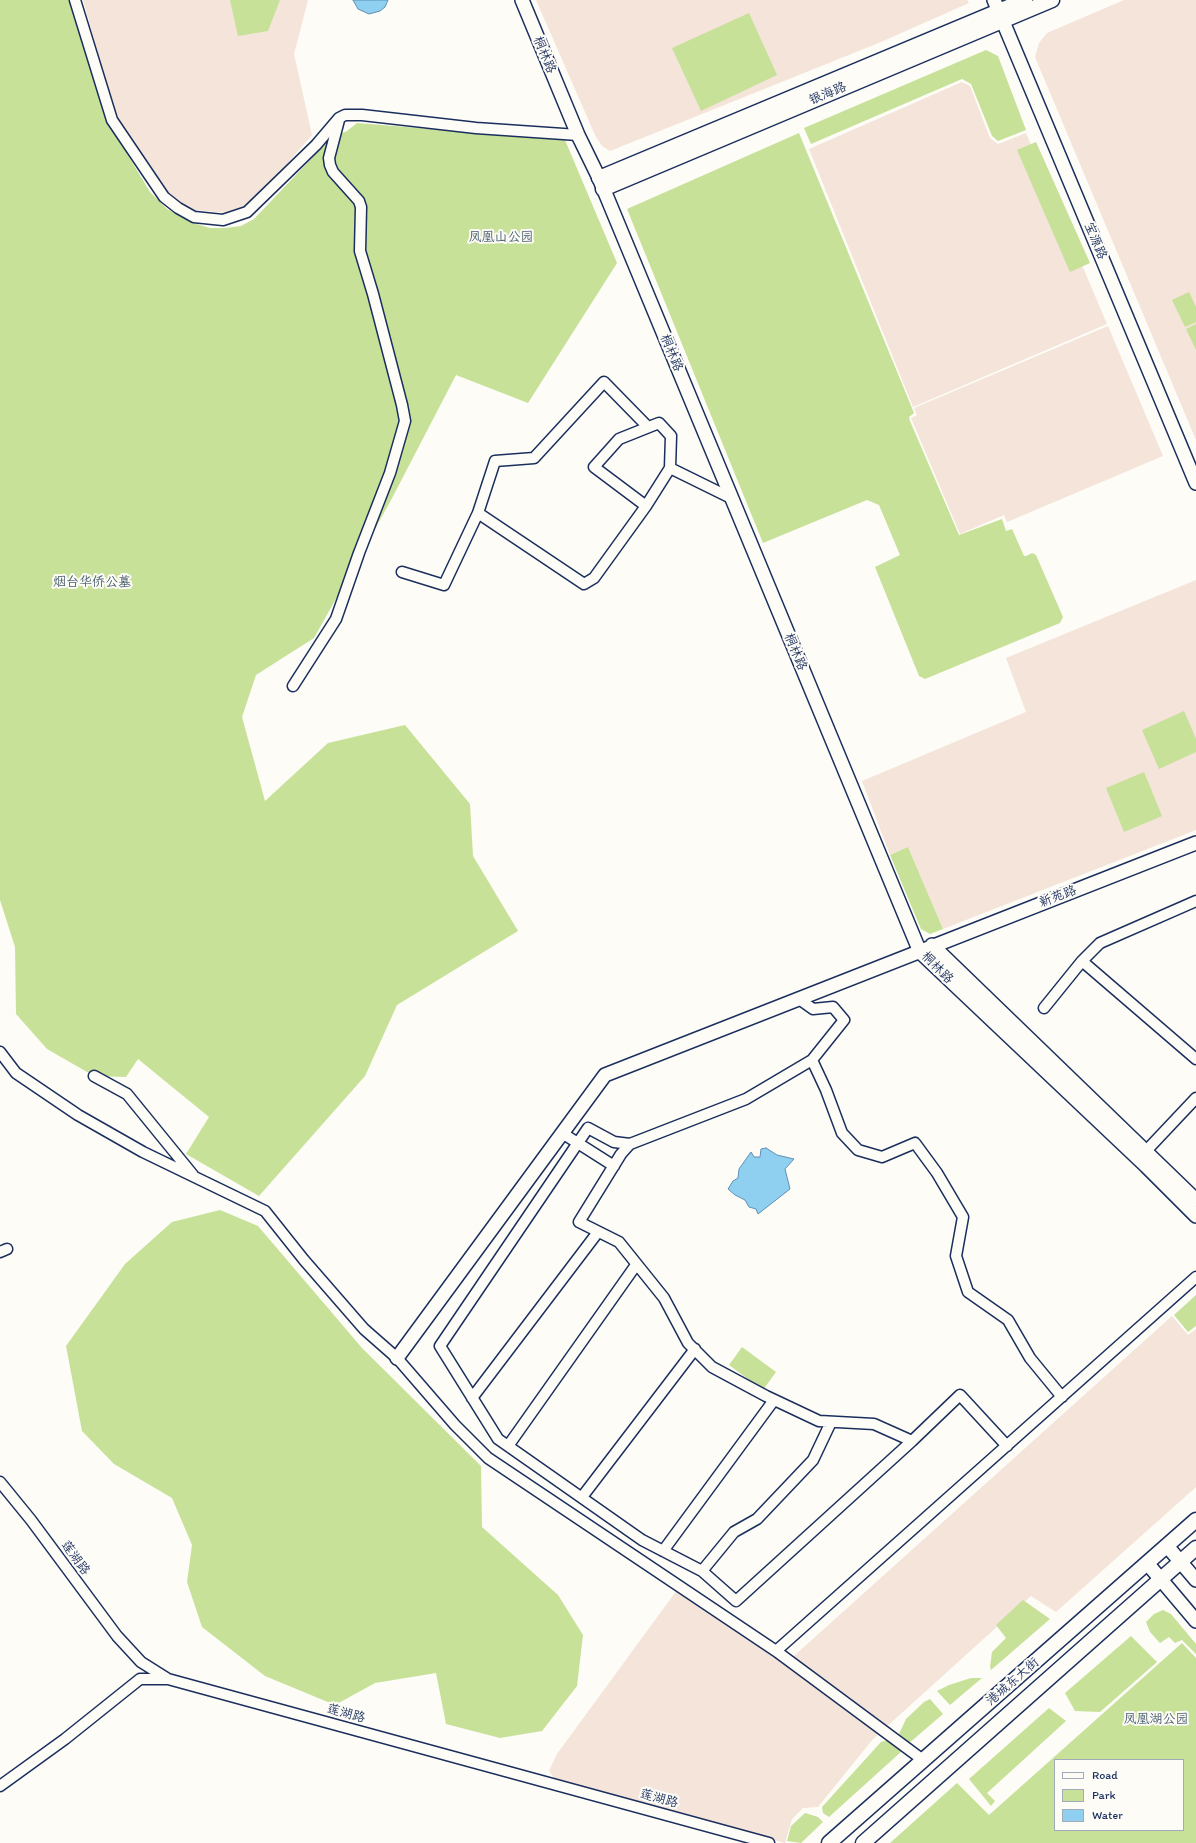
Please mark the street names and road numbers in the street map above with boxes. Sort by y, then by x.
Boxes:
street label: 桐林路 [529,34,559,76]
street label: 银海路 [807,79,849,109]
street label: 宝源路 [1080,220,1110,262]
street label: 桐林路 [656,332,686,374]
street label: 桐林路 [780,631,810,673]
street label: 新苑路 [1037,883,1079,911]
street label: 桐林路 [918,949,956,987]
street label: 莲湖路 [57,1538,93,1578]
street label: 港城东大街 [983,1655,1043,1709]
street label: 莲湖路 [325,1701,367,1727]
street label: 莲湖路 [638,1786,680,1812]

